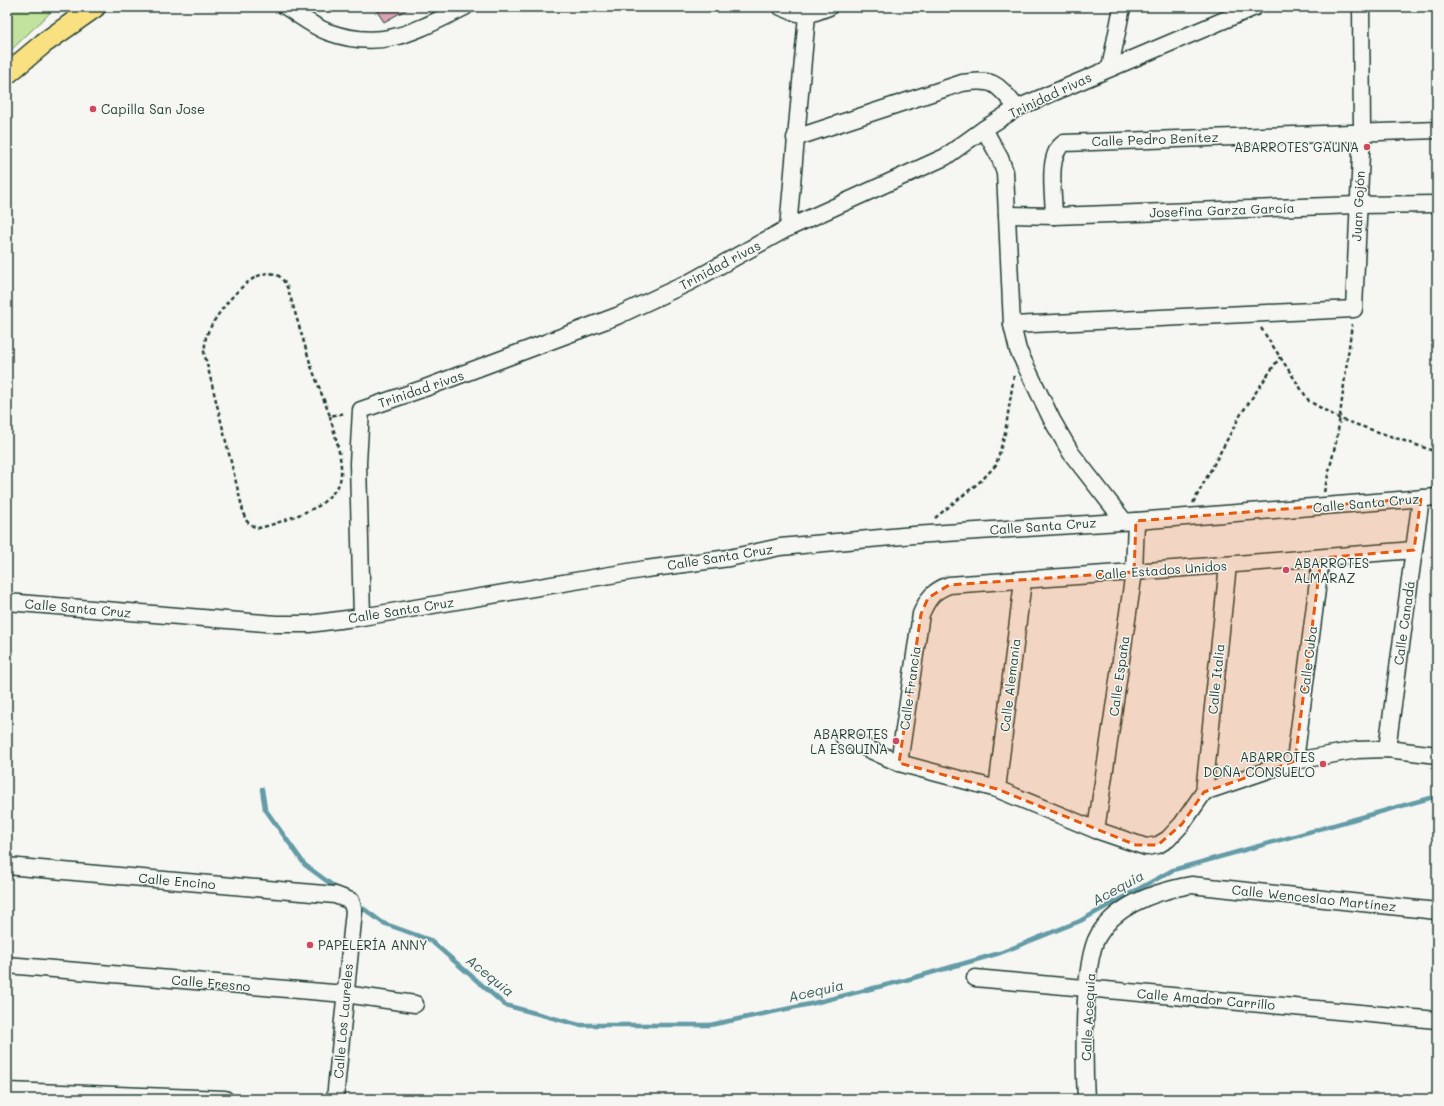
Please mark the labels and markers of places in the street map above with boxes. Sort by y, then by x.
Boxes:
place label: Capilla San Jose [101,100,205,117]
marker: Capilla San Jose [88,104,98,114]
place label: ABARROTES GAUNA [1234,138,1359,155]
marker: ABARROTES GAUNA [1362,142,1372,152]
place label: ABARROTES ALMARAZ [1294,554,1369,586]
marker: ABARROTES ALMARAZ [1281,565,1291,575]
place label: ABARROTES LA ESQUINA [810,725,888,757]
marker: ABARROTES LA ESQUINA [891,736,901,746]
place label: ABARROTES DOÑA CONSUELO [1203,748,1315,780]
marker: ABARROTES DOÑA CONSUELO [1318,759,1328,769]
place label: PAPELERÍA ANNY [318,936,427,953]
marker: PAPELERÍA ANNY [305,940,315,950]

